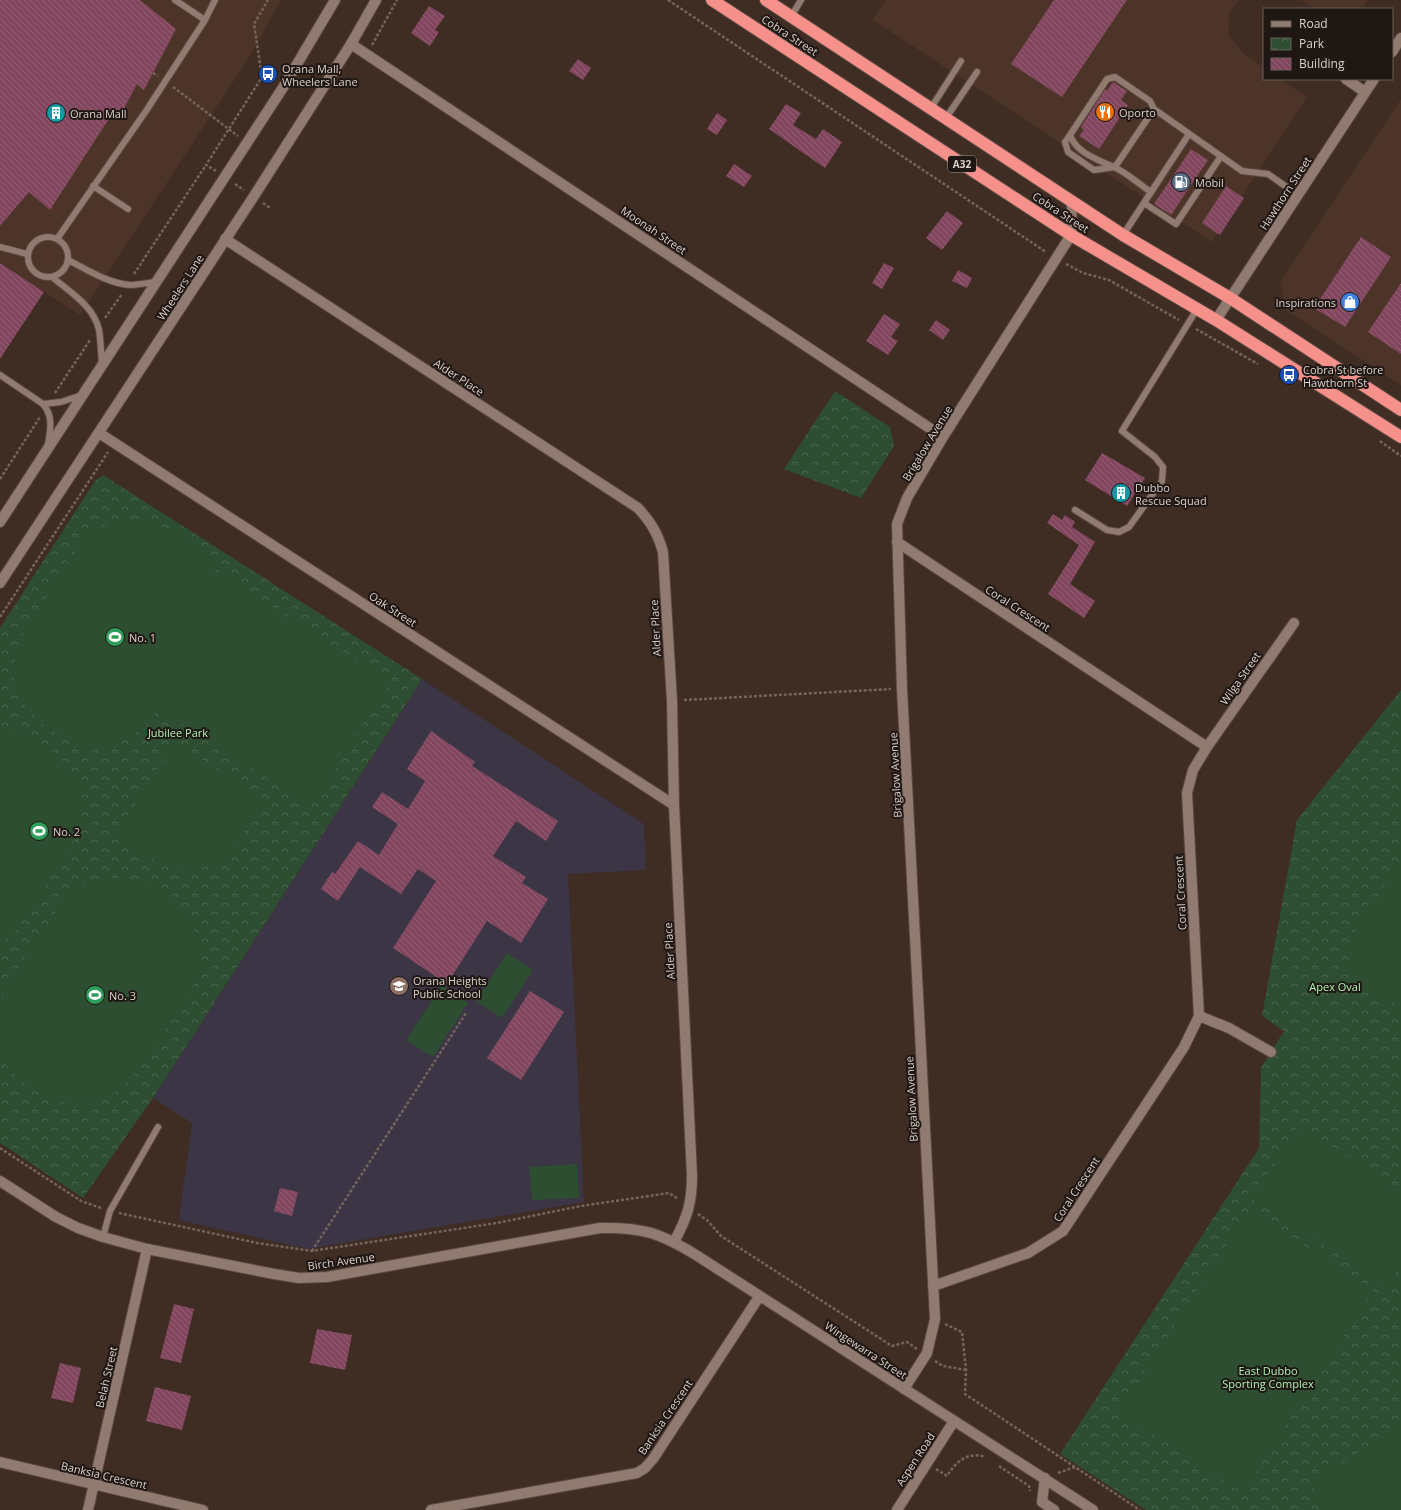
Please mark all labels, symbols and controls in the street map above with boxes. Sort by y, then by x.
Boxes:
legend [1263,8,1393,80]
street label: Cobra Street [759,11,821,59]
text: Road [1299,15,1328,32]
text: Park [1299,35,1325,52]
text: Building [1299,55,1345,72]
place label: Orana Mall, Wheelers Lane [282,61,358,89]
bus stop icon: Orana Mall, Wheelers Lane [257,63,279,85]
restaurant icon: Oporto [1094,101,1116,123]
building icon: Orana Mall [45,102,67,124]
place label: Oporto [1119,105,1156,120]
place label: Orana Mall [70,106,126,121]
street label: Hawthorn Street [1256,153,1314,233]
road number: A32 [948,156,976,172]
fuel station icon: Mobil [1170,171,1192,193]
place label: Mobil [1195,175,1224,190]
street label: Cobra Street [1030,188,1092,236]
street label: Moonah Street [618,202,690,258]
street label: Wheelers Lane [153,251,207,323]
shop icon: Inspirations [1339,291,1361,313]
place label: Inspirations [1276,295,1336,310]
street label: Alder Place [431,355,487,399]
place label: Cobra St before Hawthorn St [1303,362,1383,390]
bus stop icon: Cobra St before Hawthorn St [1278,364,1300,386]
street label: Brigalow Avenue [899,402,955,484]
place label: Dubbo Rescue Squad [1135,480,1207,508]
building icon: Dubbo Rescue Squad [1110,482,1132,504]
street label: Coral Crescent [983,581,1053,635]
street label: Oak Street [366,588,420,630]
street label: Alder Place [646,599,664,657]
sports icon: No. 1 [104,626,126,648]
place label: No. 1 [129,630,156,645]
street label: Wilga Street [1216,649,1264,707]
park label: Jubilee Park [147,725,208,740]
street label: Brigalow Avenue [885,732,905,818]
sports icon: No. 2 [28,820,50,842]
place label: No. 2 [53,824,80,839]
street label: Coral Crescent [1171,855,1189,931]
street label: Alder Place [660,922,678,980]
place label: Orana Heights Public School [413,973,487,1001]
school or university icon: Orana Heights Public School [388,975,410,997]
park label: Apex Oval [1309,979,1361,994]
sports icon: No. 3 [84,984,106,1006]
place label: No. 3 [109,988,136,1003]
street label: Brigalow Avenue [901,1056,921,1142]
street label: Coral Crescent [1049,1154,1103,1224]
street label: Birch Avenue [307,1249,375,1273]
street label: Wingewarra Street [822,1318,910,1382]
street label: Belah Street [92,1345,120,1409]
park label: East Dubbo Sporting Complex [1222,1363,1314,1391]
street label: Banksia Crescent [634,1376,696,1458]
street label: Aspen Road [892,1429,938,1489]
street label: Banksia Crescent [60,1458,148,1492]

